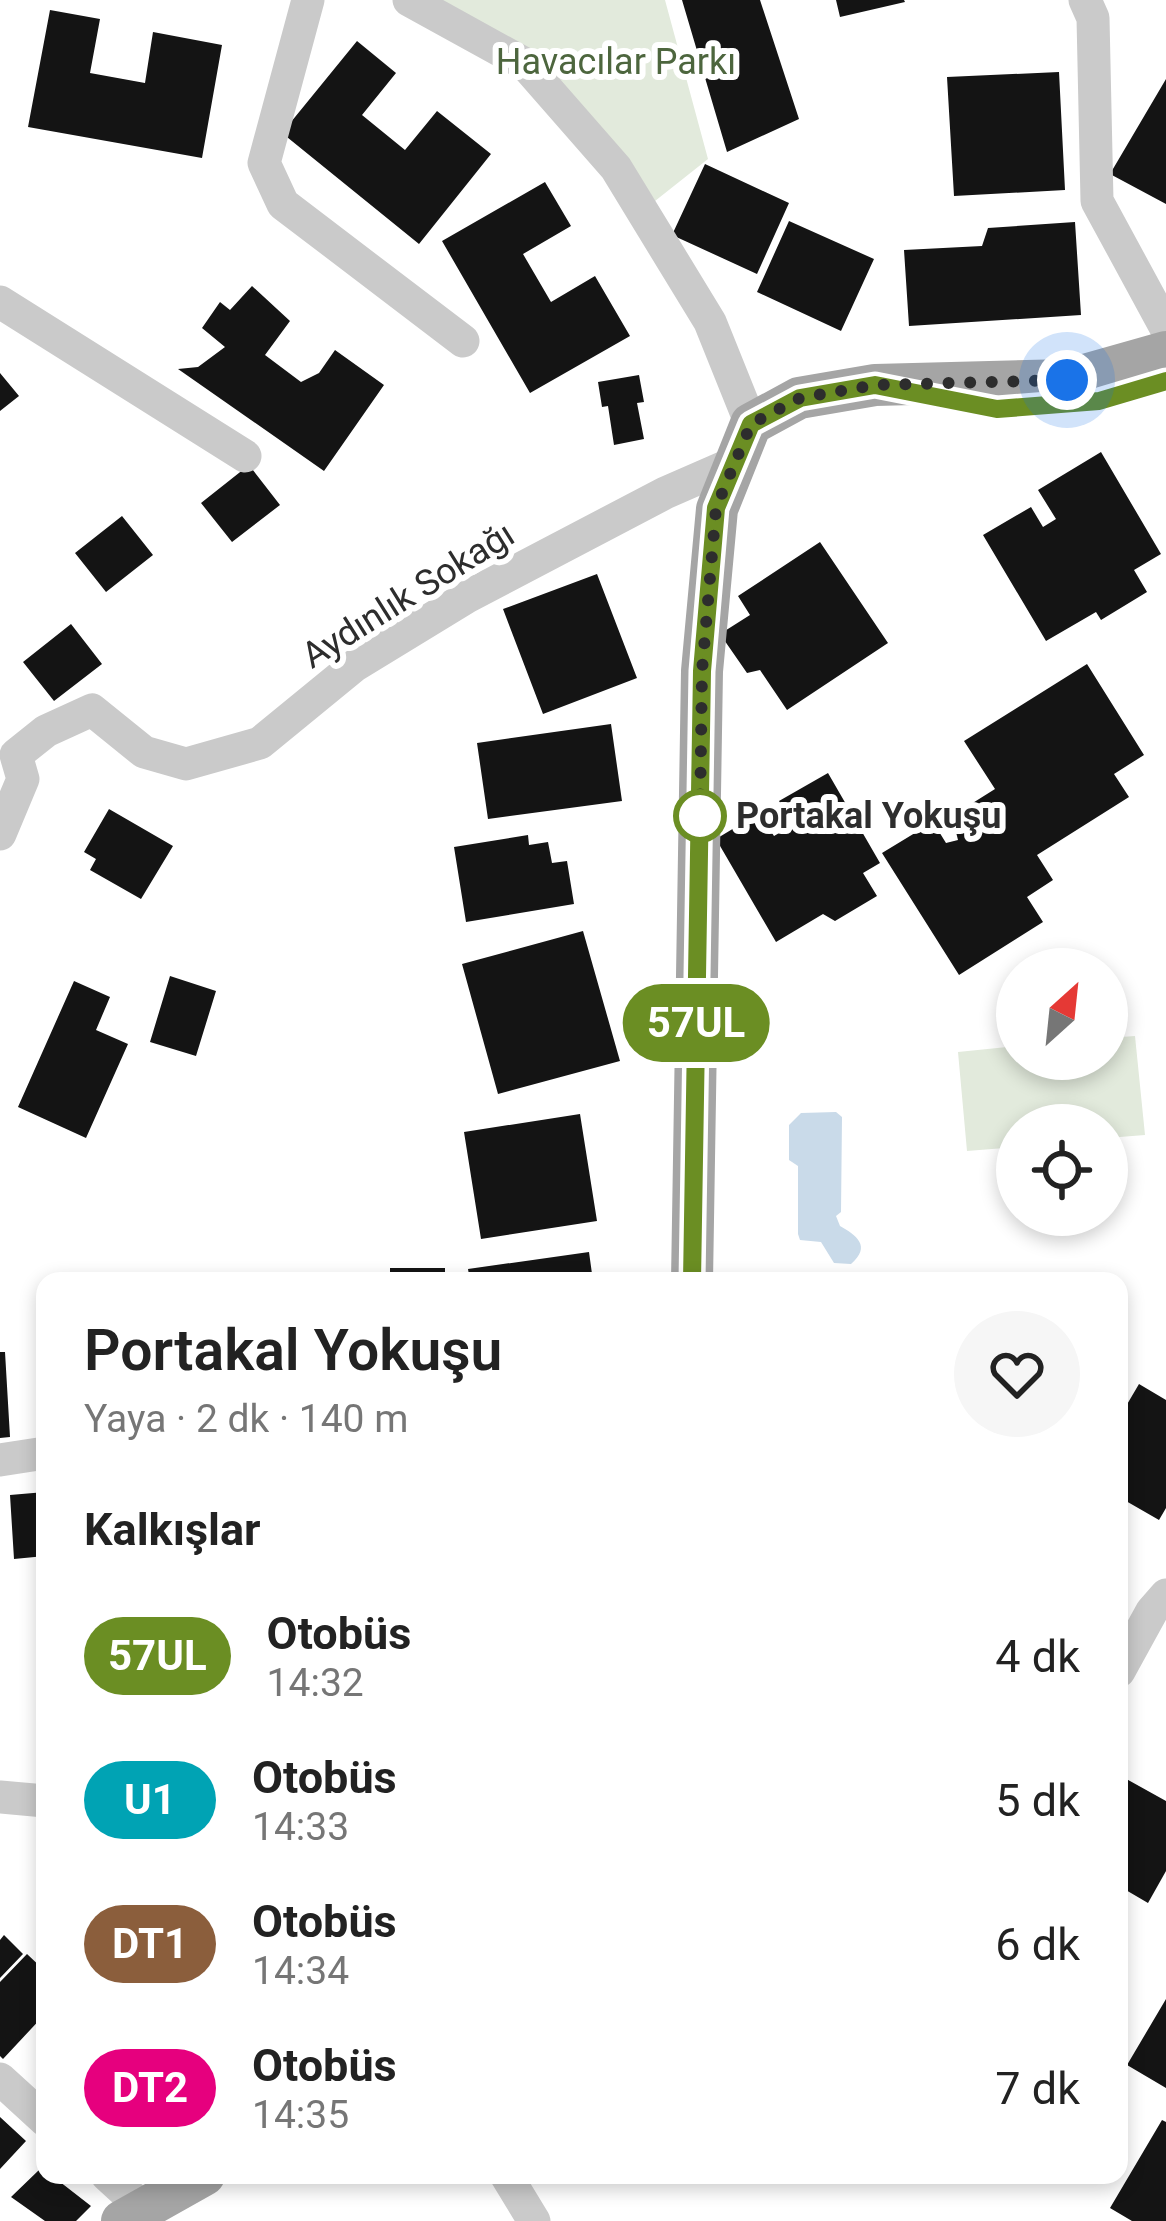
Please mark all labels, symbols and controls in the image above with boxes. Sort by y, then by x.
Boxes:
park label: Havacılar Parkı [496,41,736,83]
your location [1037,350,1097,410]
street label: Aydınlık Sokağı [294,513,522,677]
marker: Portakal Yokuşu [675,791,725,841]
place label: Portakal Yokuşu [736,795,1001,837]
north arrow [996,948,1128,1080]
map controls [996,948,1128,1236]
line badge: 57UL [612,984,780,1062]
text: 57UL [647,998,745,1047]
button: locate [996,1104,1128,1236]
button: heart [954,1311,1080,1437]
text: Portakal Yokuşu [84,1317,502,1384]
text: Yaya · 2 dk · 140 m [84,1396,408,1442]
text: Kalkışlar [84,1503,261,1556]
text: Otobüs [267,1607,411,1660]
text: 4 dk [995,1630,1080,1683]
text: 57UL [108,1631,207,1680]
text: 14:32 [267,1660,364,1706]
text: Otobüs [252,1751,397,1804]
text: 5 dk [995,1774,1080,1827]
text: U1 [124,1775,176,1824]
text: 14:33 [252,1804,349,1850]
text: Otobüs [252,1895,397,1948]
text: 6 dk [995,1918,1080,1971]
text: DT1 [112,1919,188,1968]
text: 14:34 [252,1948,349,1994]
text: Otobüs [252,2039,397,2092]
text: 7 dk [995,2062,1080,2115]
text: DT2 [112,2063,188,2112]
text: 14:35 [252,2092,349,2138]

